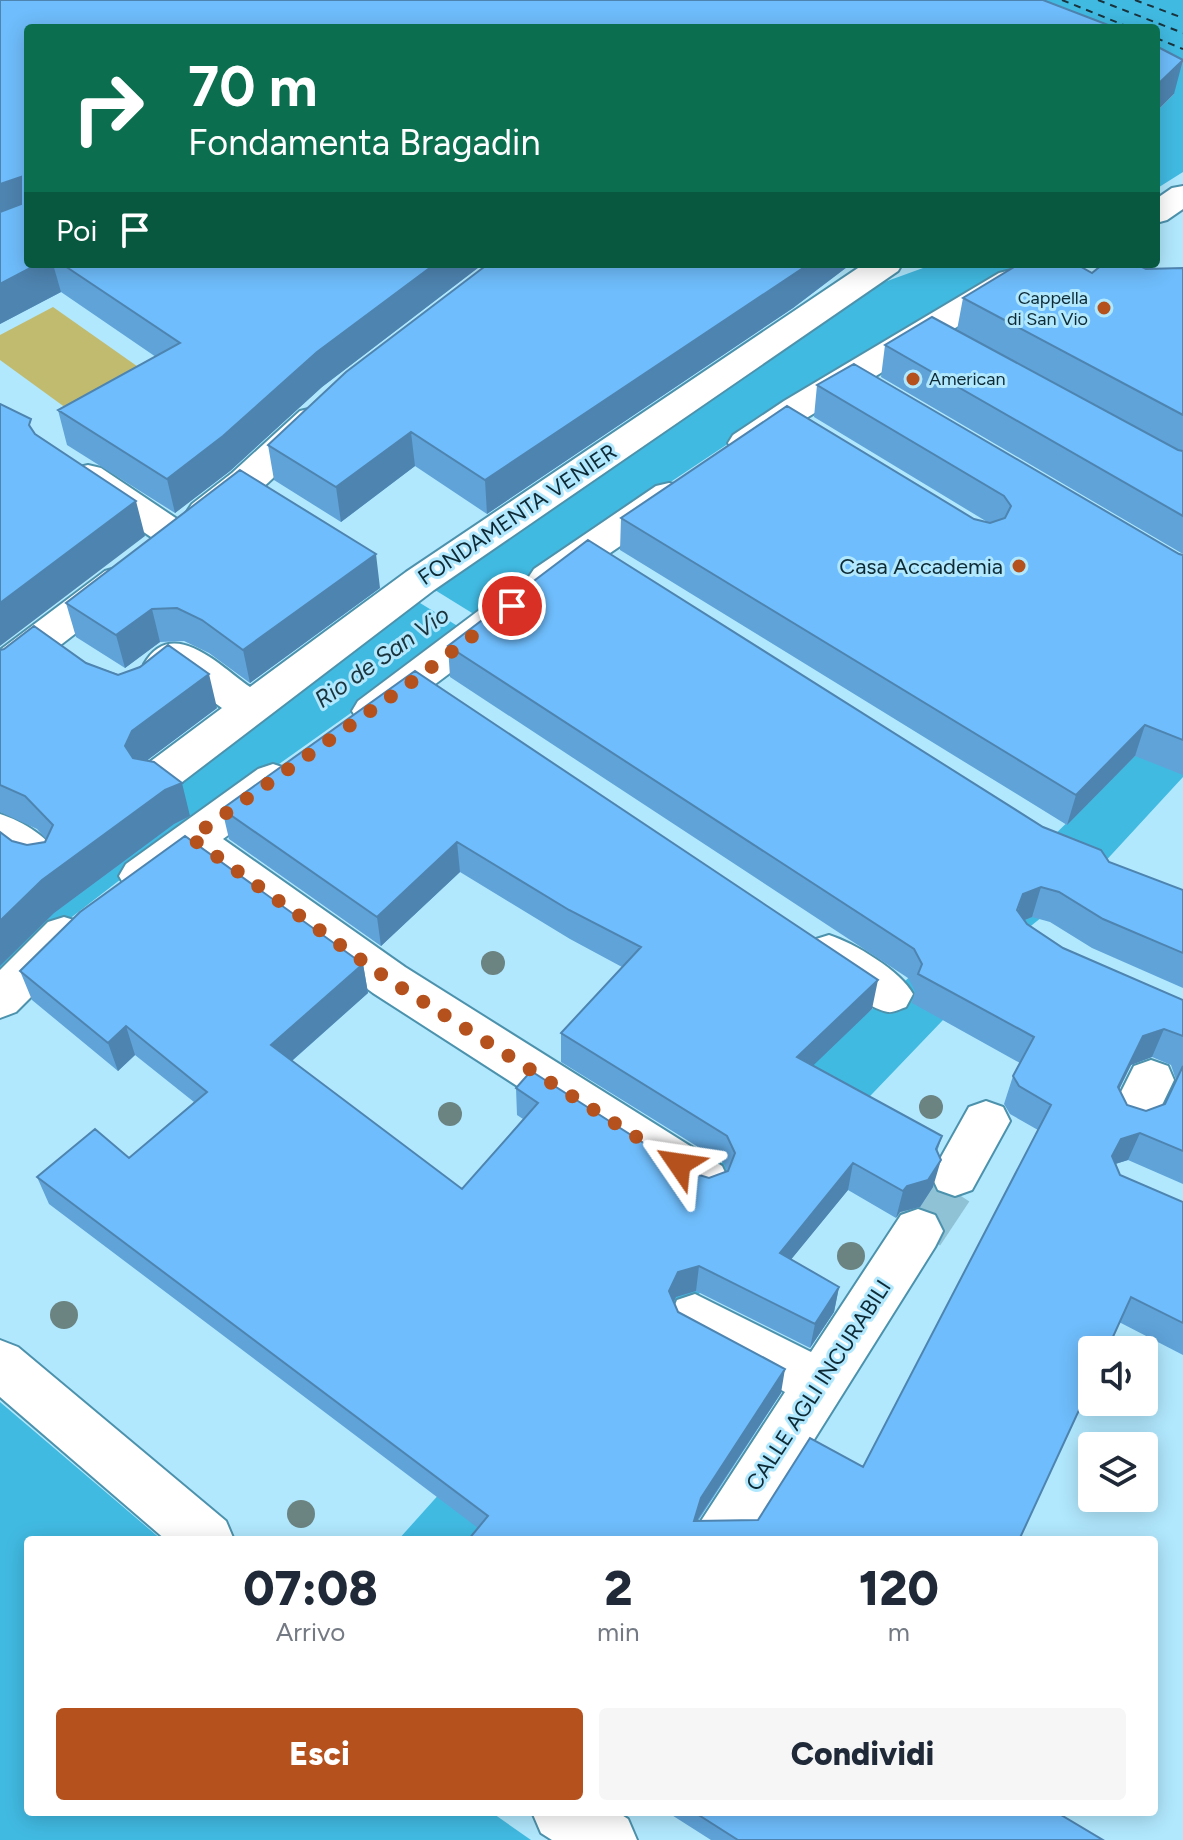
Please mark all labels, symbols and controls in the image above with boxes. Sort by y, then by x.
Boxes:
text: 70 m [188,53,318,120]
icon: right [56,56,160,160]
text: Fondamenta Bragadin [188,121,540,164]
icon: arrive [113,208,157,252]
text: Poi [56,212,97,249]
place label: Cappella di San Vio [1007,287,1088,330]
marker: Cappella di San Vio [1095,299,1113,317]
place label: American [929,368,1006,390]
marker: American [904,370,922,388]
street label: FONDAMENTA VENIER [413,438,622,591]
place label: Casa Accademia [839,553,1003,580]
marker: Casa Accademia [1010,557,1028,575]
pin [478,572,546,640]
icon: arrive [490,584,534,628]
water label: Rio de San Vio [309,599,455,714]
position arrow [637,1122,721,1206]
street label: CALLE AGLI INCURABILI [740,1275,897,1496]
map controls [1078,1336,1158,1512]
button: sound [1078,1336,1158,1416]
button: layers [1078,1432,1158,1512]
text: 07:08 [243,1559,378,1617]
text: 2 [604,1559,632,1617]
text: 120 [859,1559,939,1617]
text: Arrivo [276,1616,345,1648]
text: min [597,1616,640,1648]
text: m [888,1616,910,1648]
button: Esci [56,1708,583,1800]
button: Condividi [599,1708,1126,1800]

